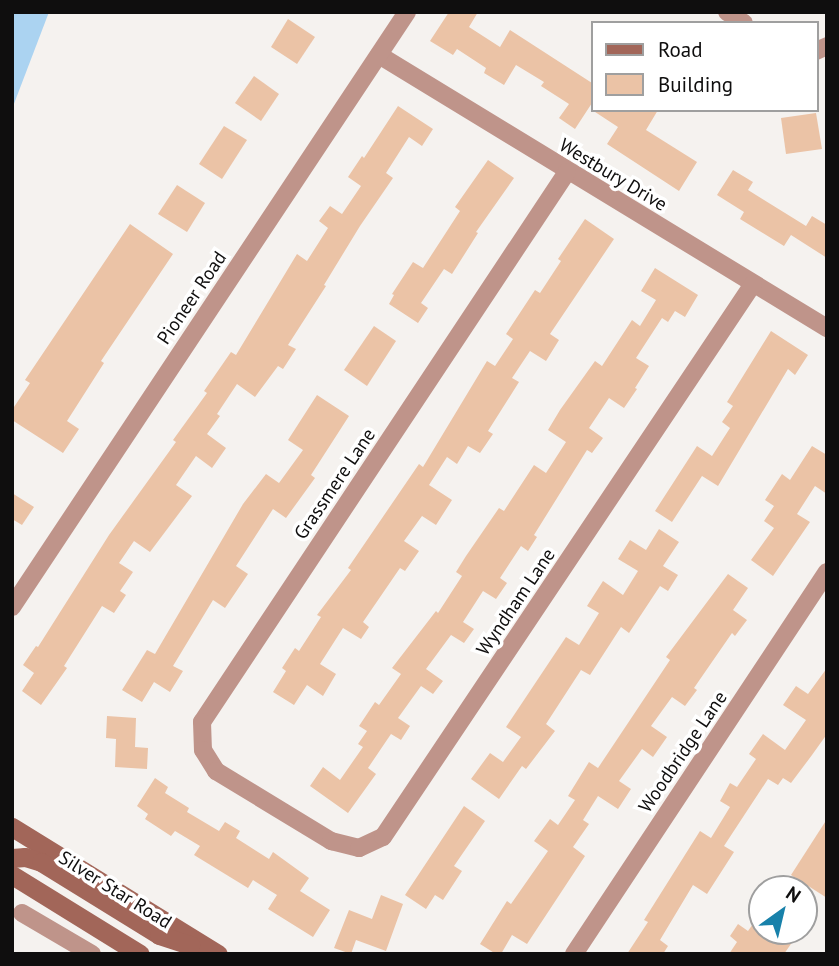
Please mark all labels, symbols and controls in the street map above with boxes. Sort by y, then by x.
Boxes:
legend [590,21,818,112]
text: Road [658,36,702,63]
text: Building [658,71,733,98]
street label: Westbury Drive [555,134,671,216]
street label: Pioneer Road [153,247,231,349]
street label: Grassmere Lane [290,424,380,544]
street label: Wyndham Lane [472,544,560,660]
street label: Woodbridge Lane [634,687,732,817]
street label: Silver Star Road [54,846,176,934]
north arrow [748,875,818,945]
text: N [782,881,806,908]

